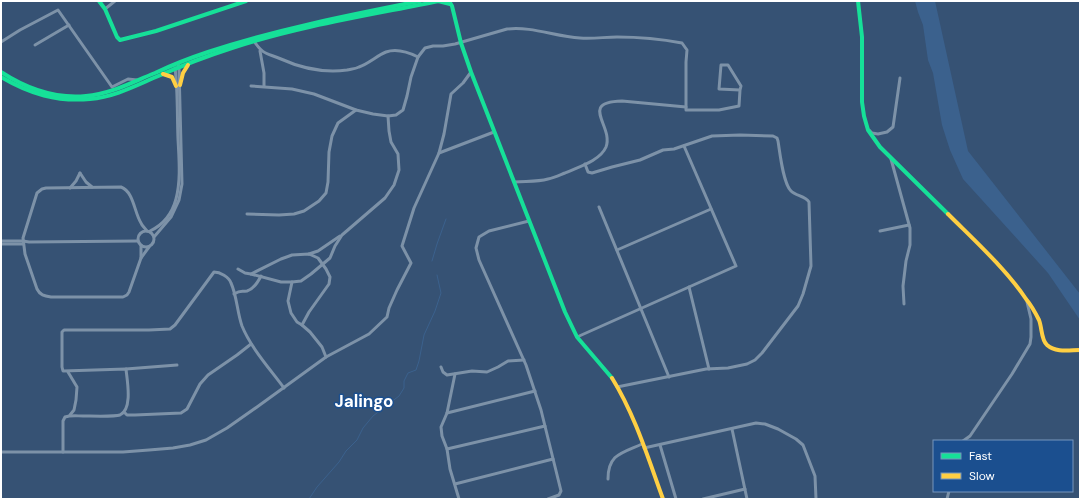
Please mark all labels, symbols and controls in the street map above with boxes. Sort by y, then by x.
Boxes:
district label: Jalingo [334,390,394,412]
legend [933,440,1073,492]
text: Fast [969,448,992,464]
text: Slow [969,468,995,484]

